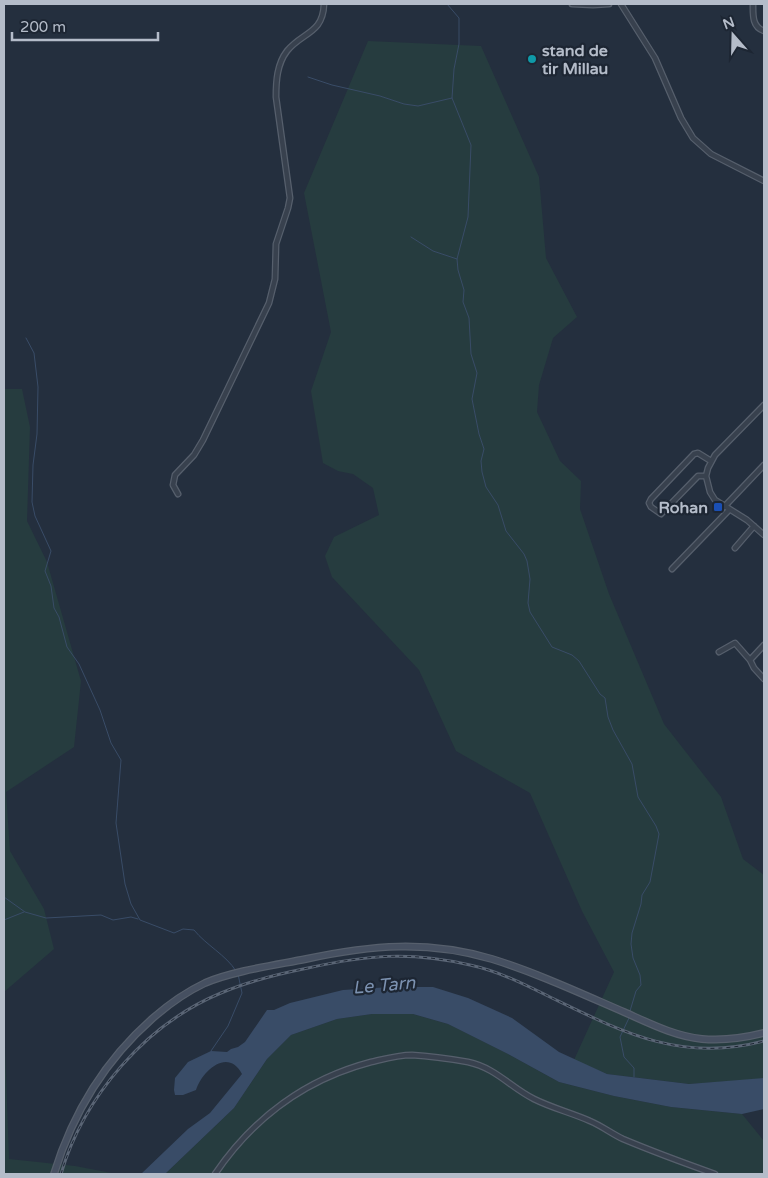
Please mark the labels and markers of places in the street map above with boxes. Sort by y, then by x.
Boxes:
place label: stand de tir Millau [541,41,608,79]
marker: stand de tir Millau [526,53,538,65]
place label: Rohan [658,498,708,518]
marker: Rohan [712,501,724,513]

